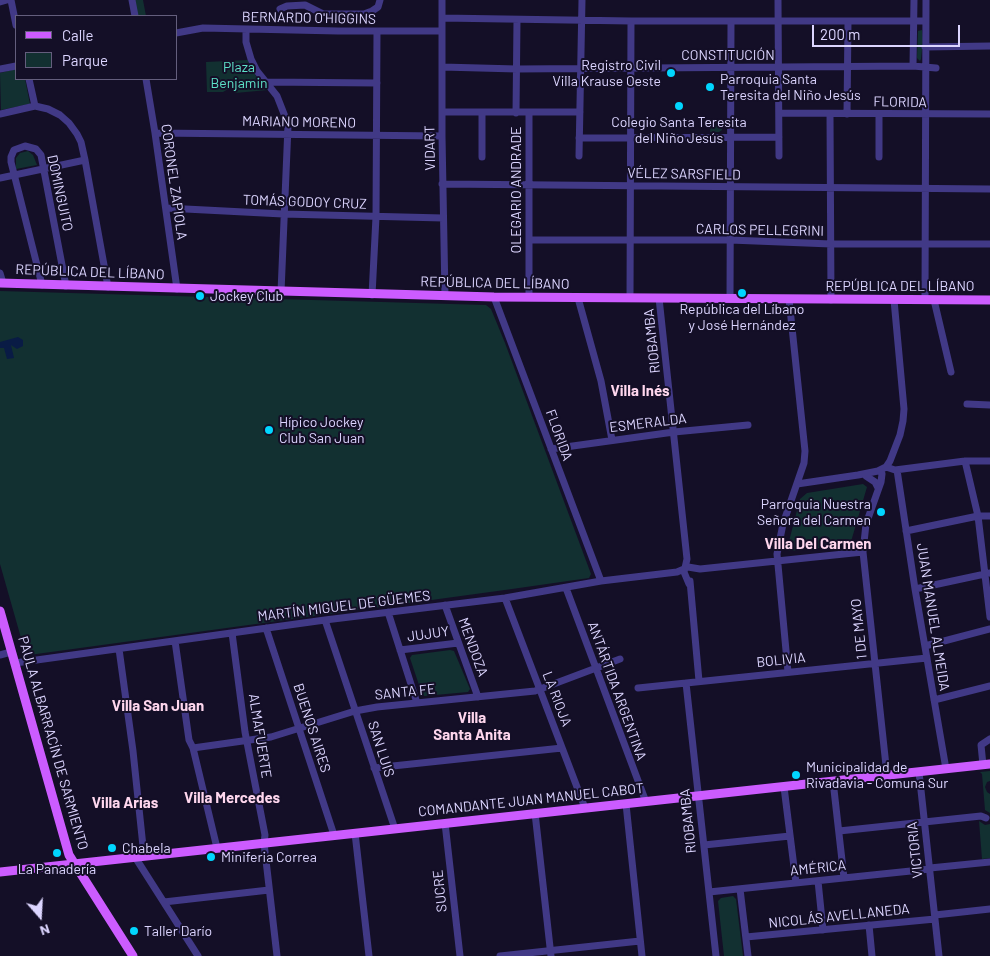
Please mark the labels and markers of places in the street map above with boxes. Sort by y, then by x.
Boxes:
place label: Registro Civil Villa Krause Oeste [552,57,661,90]
marker: Registro Civil Villa Krause Oeste [665,67,677,79]
place label: Parroquia Santa Teresita del Niño Jesús [720,71,861,104]
marker: Parroquia Santa Teresita del Niño Jesús [704,81,716,93]
marker: Colegio Santa Teresita del Niño Jesús [673,100,685,112]
place label: Colegio Santa Teresita del Niño Jesús [611,114,747,146]
marker: República del Líbano y José Hernández [736,287,748,299]
place label: Jockey Club [210,288,283,304]
marker: Jockey Club [194,290,206,302]
place label: República del Líbano y José Hernández [680,301,804,334]
place label: Hípico Jockey Club San Juan [279,414,365,447]
marker: Hípico Jockey Club San Juan [263,424,275,436]
place label: Parroquia Nuestra Señora del Carmen [757,496,871,528]
marker: Parroquia Nuestra Señora del Carmen [875,506,887,518]
place label: Municipalidad de Rivadavia - Comuna Sur [806,759,948,792]
marker: Municipalidad de Rivadavia - Comuna Sur [790,769,802,781]
place label: Chabela [122,840,171,856]
marker: Chabela [106,842,118,854]
marker: La Panadería [51,847,63,859]
place label: Miniferia Correa [221,849,317,865]
marker: Miniferia Correa [205,851,217,863]
place label: La Panadería [18,861,96,877]
place label: Taller Darío [144,923,212,939]
marker: Taller Darío [128,925,140,937]

